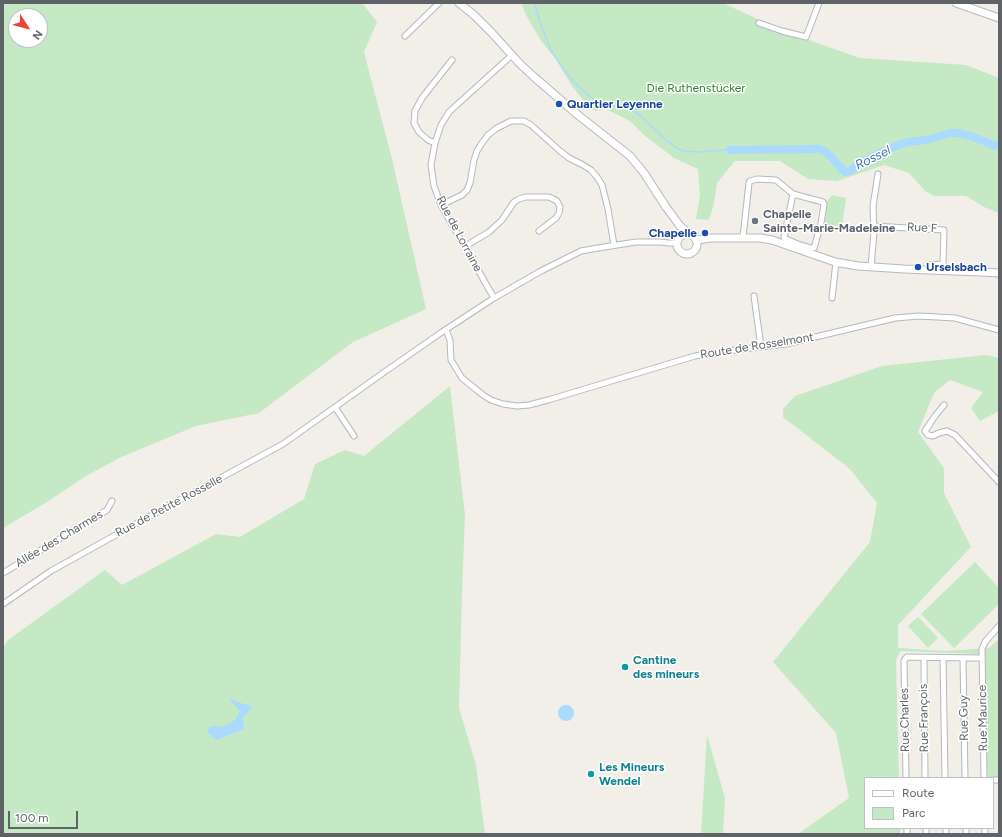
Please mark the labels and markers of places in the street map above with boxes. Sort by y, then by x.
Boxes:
place label: Quartier Leyenne [567,97,663,111]
marker: Quartier Leyenne [554,99,564,109]
place label: Chapelle Sainte-Marie-Madeleine [763,207,895,235]
marker: Chapelle Sainte-Marie-Madeleine [750,216,760,226]
place label: Chapelle [649,226,697,240]
marker: Chapelle [700,228,710,238]
place label: Urselsbach [926,260,987,274]
marker: Urselsbach [913,262,923,272]
place label: Cantine des mineurs [633,653,699,681]
marker: Cantine des mineurs [620,662,630,672]
place label: Les Mineurs Wendel [599,760,664,788]
marker: Les Mineurs Wendel [586,769,596,779]

